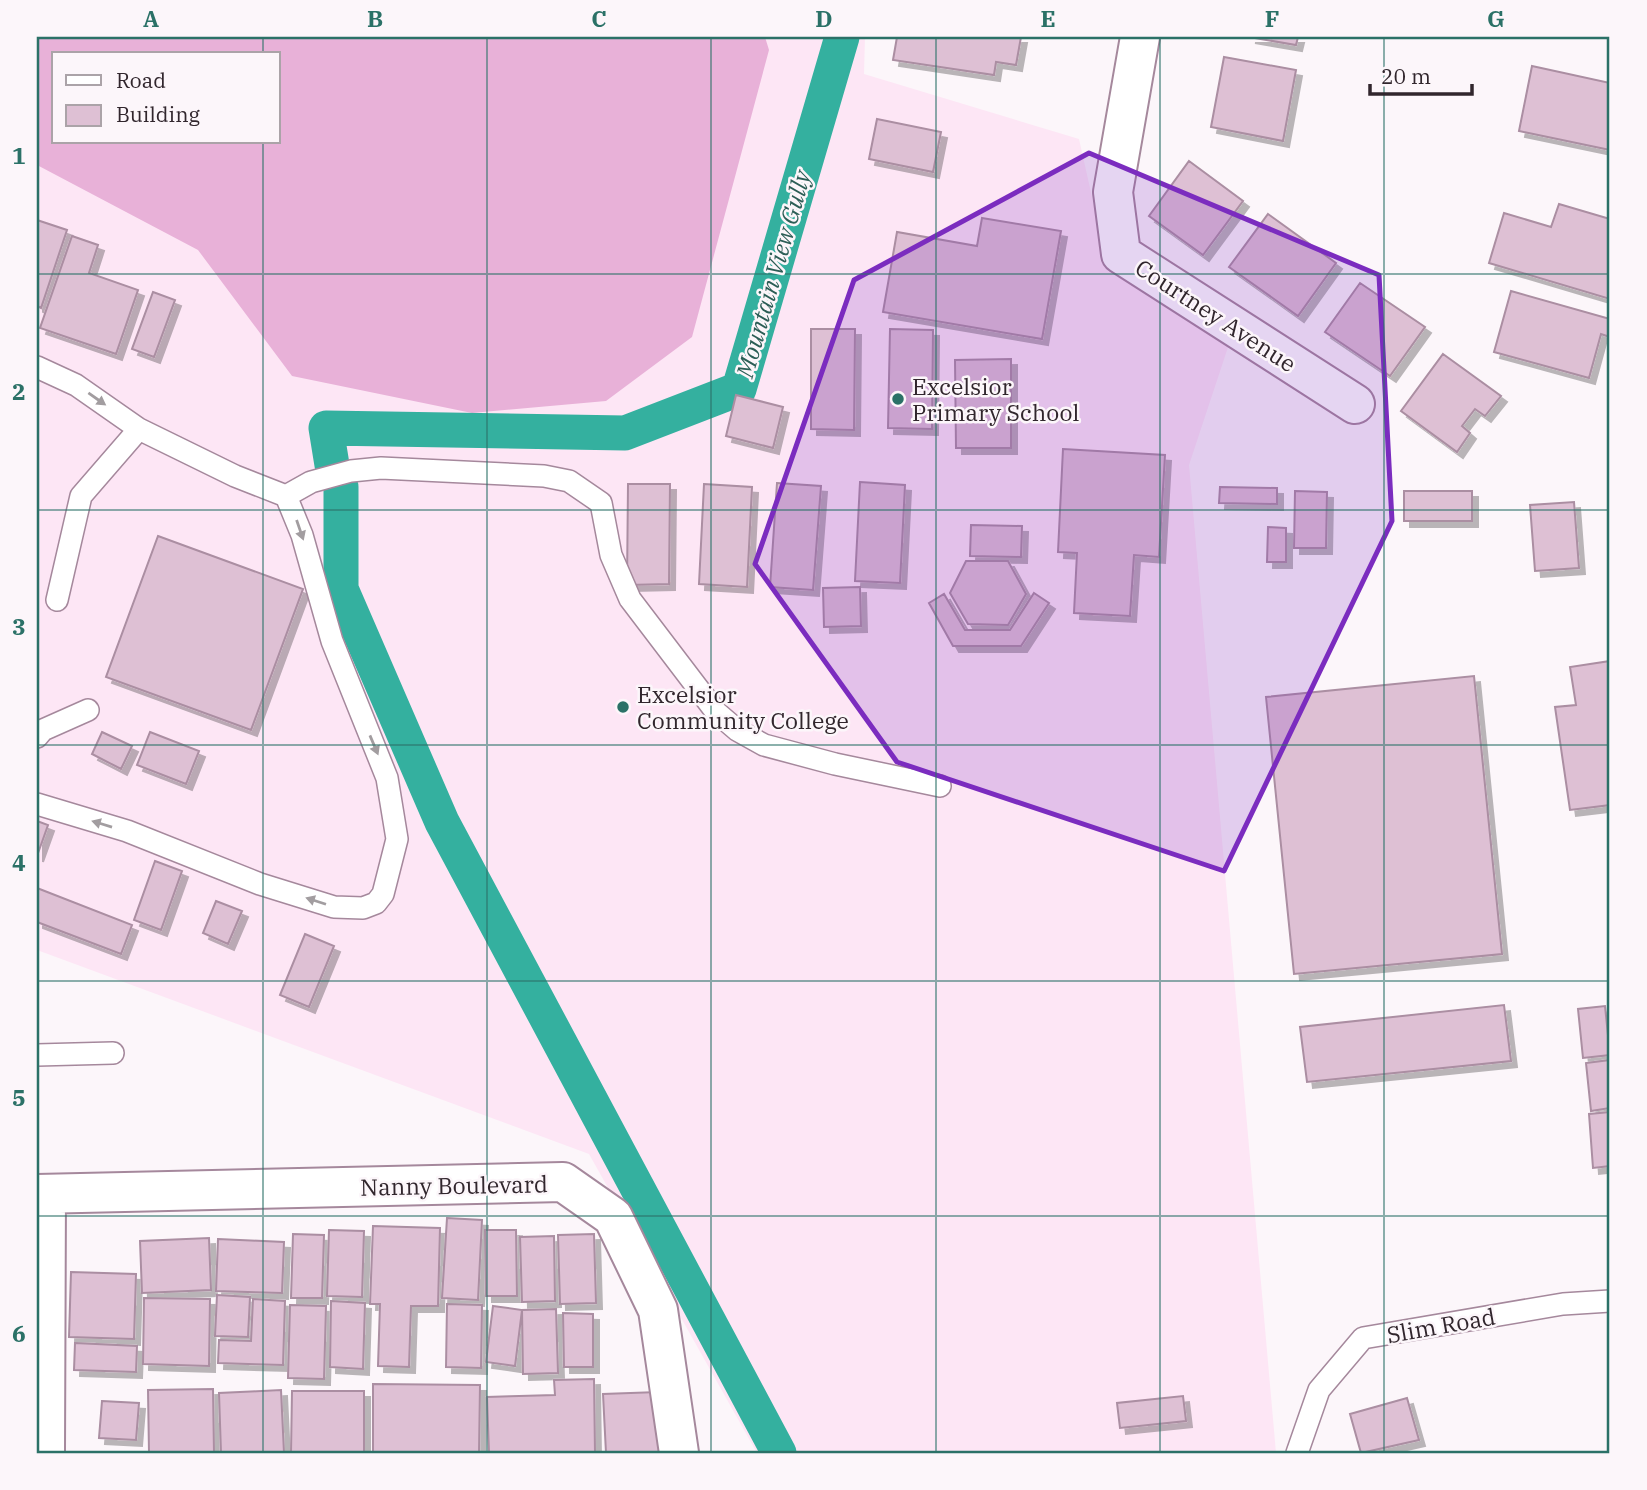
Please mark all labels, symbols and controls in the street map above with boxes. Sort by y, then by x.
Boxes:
text: A [143,3,159,33]
text: B [367,3,383,33]
text: C [591,3,607,33]
text: D [815,3,833,33]
text: E [1040,3,1056,33]
text: F [1265,3,1279,33]
text: G [1487,3,1505,33]
legend [52,52,280,144]
scale bar [1370,52,1472,96]
text: 20 m [1381,62,1431,90]
text: Road [116,66,166,94]
text: Building [116,100,201,128]
text: 1 [12,140,26,170]
water label: Mountain View Gully [728,165,818,382]
street label: Courtney Avenue [1130,252,1302,378]
place label: Excelsior Primary School [912,371,1079,427]
text: 2 [12,376,26,406]
marker: Excelsior Primary School [890,391,906,407]
one-way arrow [88,392,106,406]
one-way arrow [295,520,306,541]
text: 3 [12,611,26,641]
place label: Excelsior Community College [637,679,849,735]
marker: Excelsior Community College [615,699,631,715]
one-way arrow [368,735,379,756]
one-way arrow [91,818,112,828]
text: 4 [12,847,26,877]
one-way arrow [305,896,326,906]
text: 5 [12,1082,26,1112]
street label: Nanny Boulevard [360,1168,548,1202]
street label: Slim Road [1384,1301,1498,1349]
text: 6 [12,1318,26,1348]

